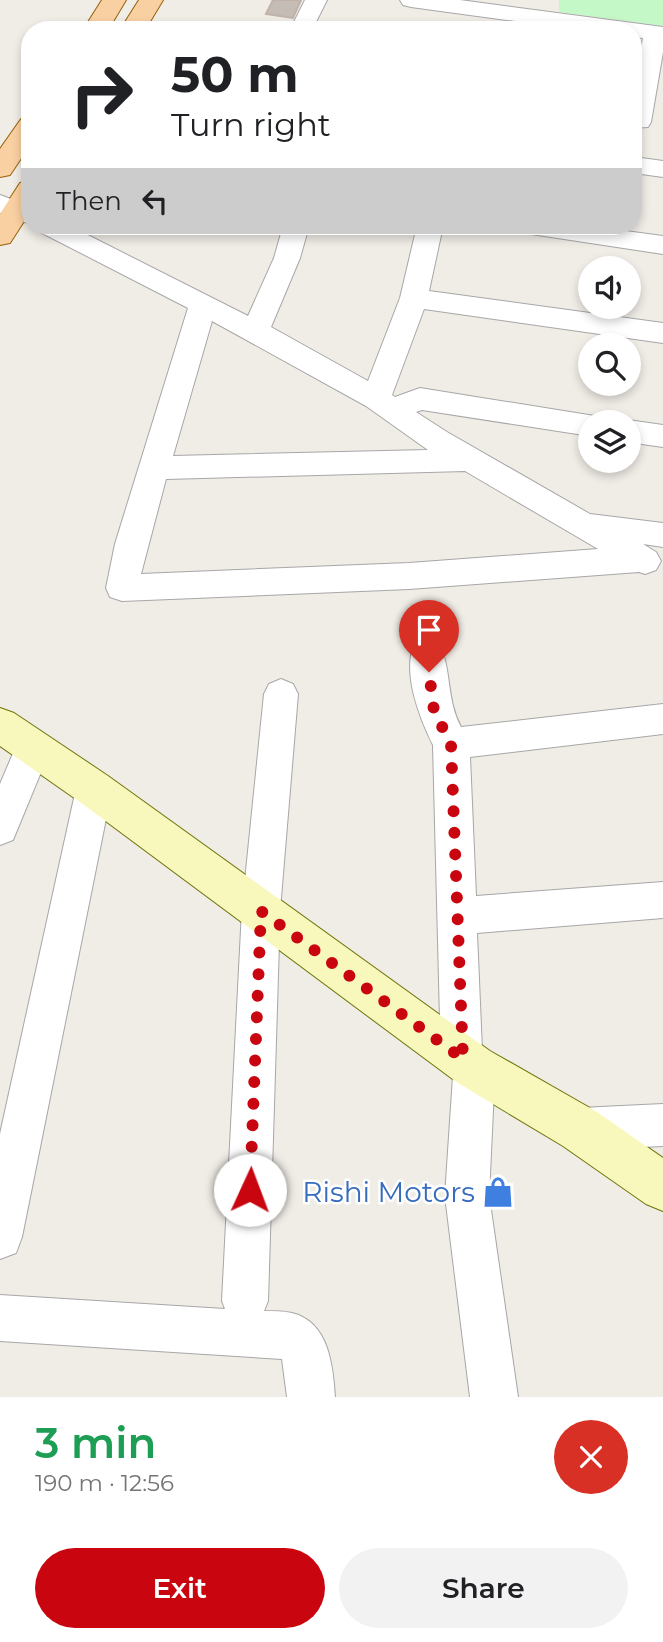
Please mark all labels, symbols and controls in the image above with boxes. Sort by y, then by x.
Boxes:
text: 50 m [171,45,299,104]
icon: right [56,49,147,140]
text: Turn right [171,105,331,144]
icon: left [136,182,174,220]
text: Then [56,185,122,217]
map controls [578,256,641,473]
button: sound [578,256,641,319]
button: search [578,333,641,396]
button: layers [578,410,641,473]
pin [399,600,459,672]
icon: arrive [410,611,448,649]
position arrow [213,1153,287,1227]
place label: Rishi Motors [302,1175,475,1209]
shop icon: Rishi Motors [481,1175,515,1209]
text: 3 min [35,1417,156,1469]
button: close [554,1420,628,1494]
text: 190 m · 12:56 [35,1469,174,1497]
button: Exit [35,1548,325,1628]
button: Share [339,1548,628,1628]

